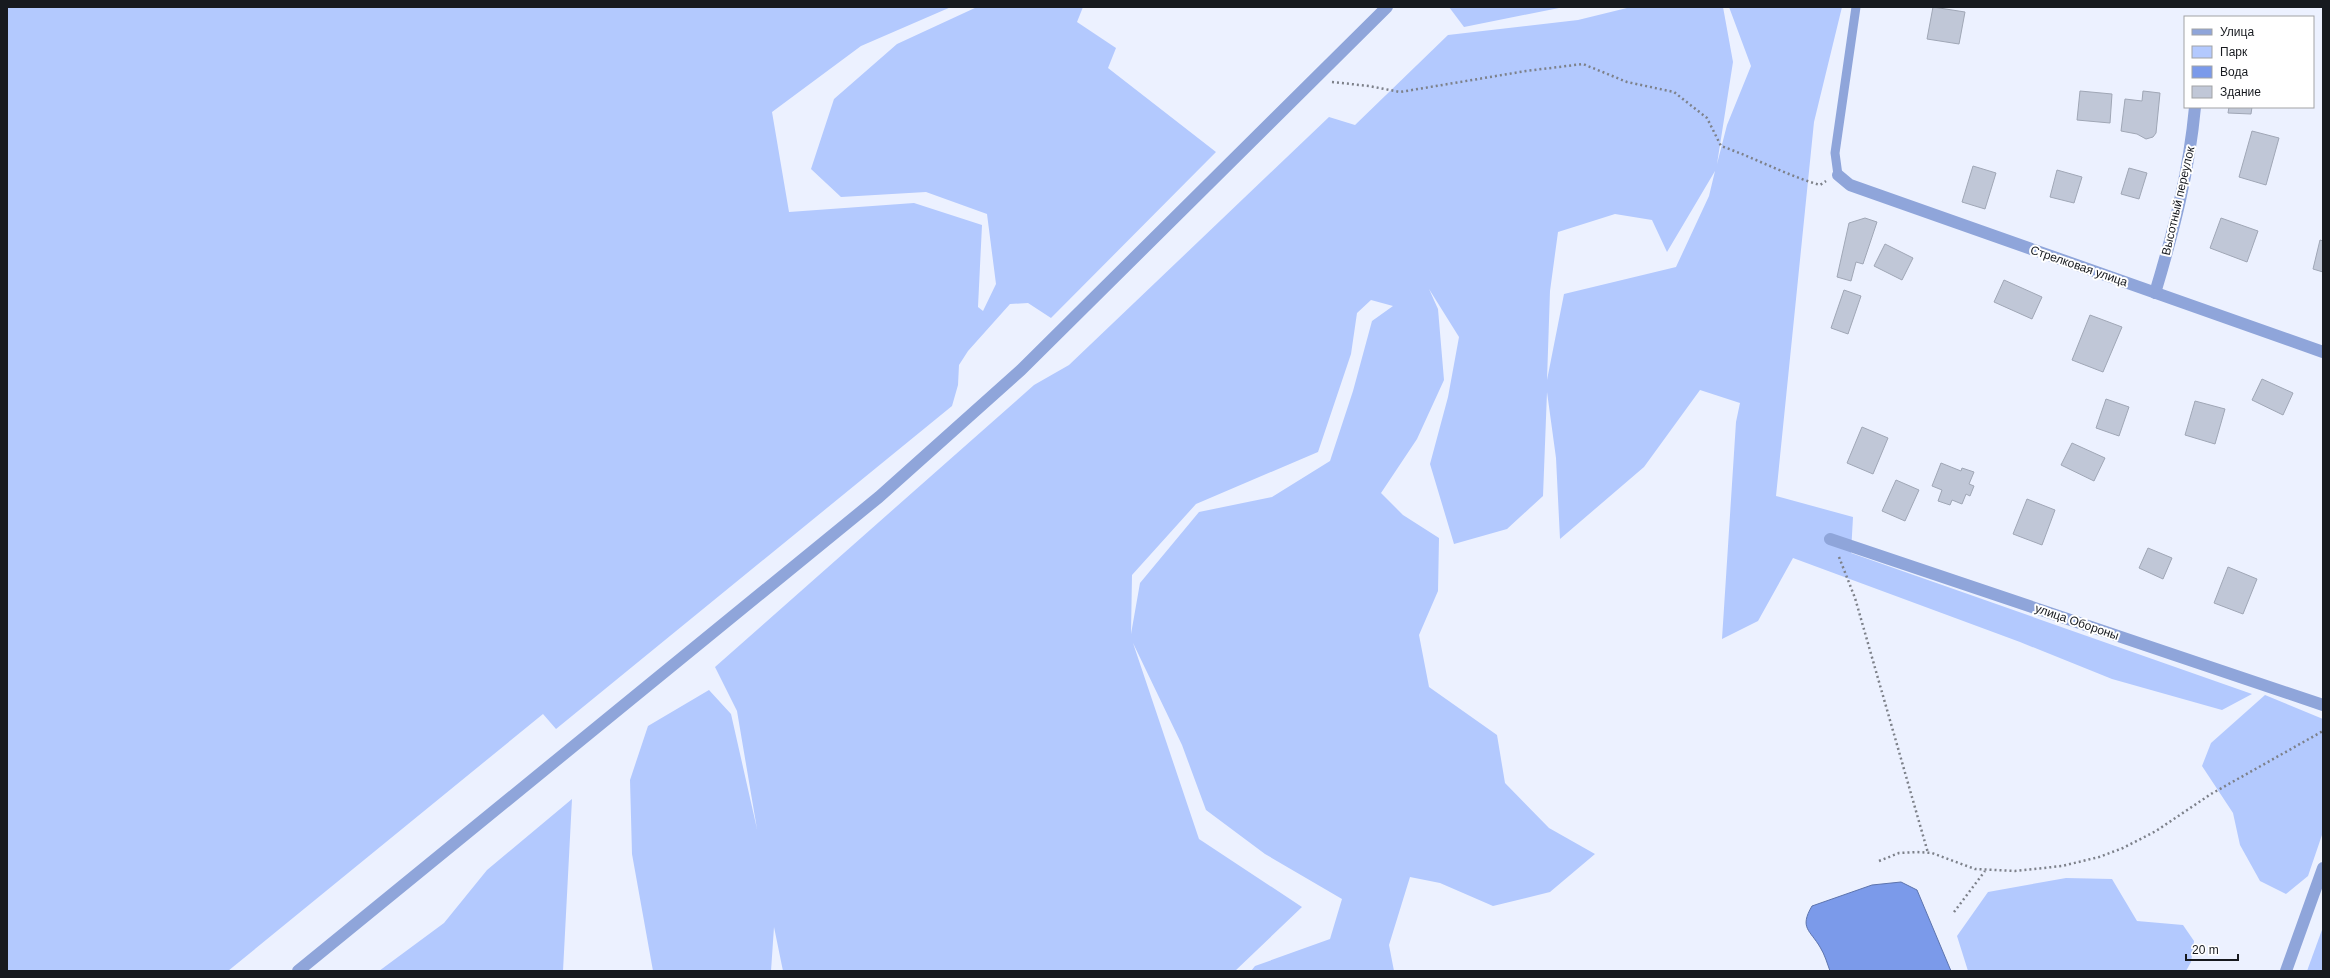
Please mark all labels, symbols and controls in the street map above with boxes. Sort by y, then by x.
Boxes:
legend [2184,16,2314,108]
text: Улица [2220,25,2254,39]
text: Парк [2220,45,2248,59]
text: Вода [2220,65,2248,79]
text: Здание [2220,85,2261,99]
street label: Высотный переулок [2159,145,2197,257]
street label: Стрелковая улица [2029,243,2130,289]
street label: улица Обороны [2033,601,2121,643]
scale bar [2186,936,2238,962]
text: 20 m [2192,943,2219,957]

